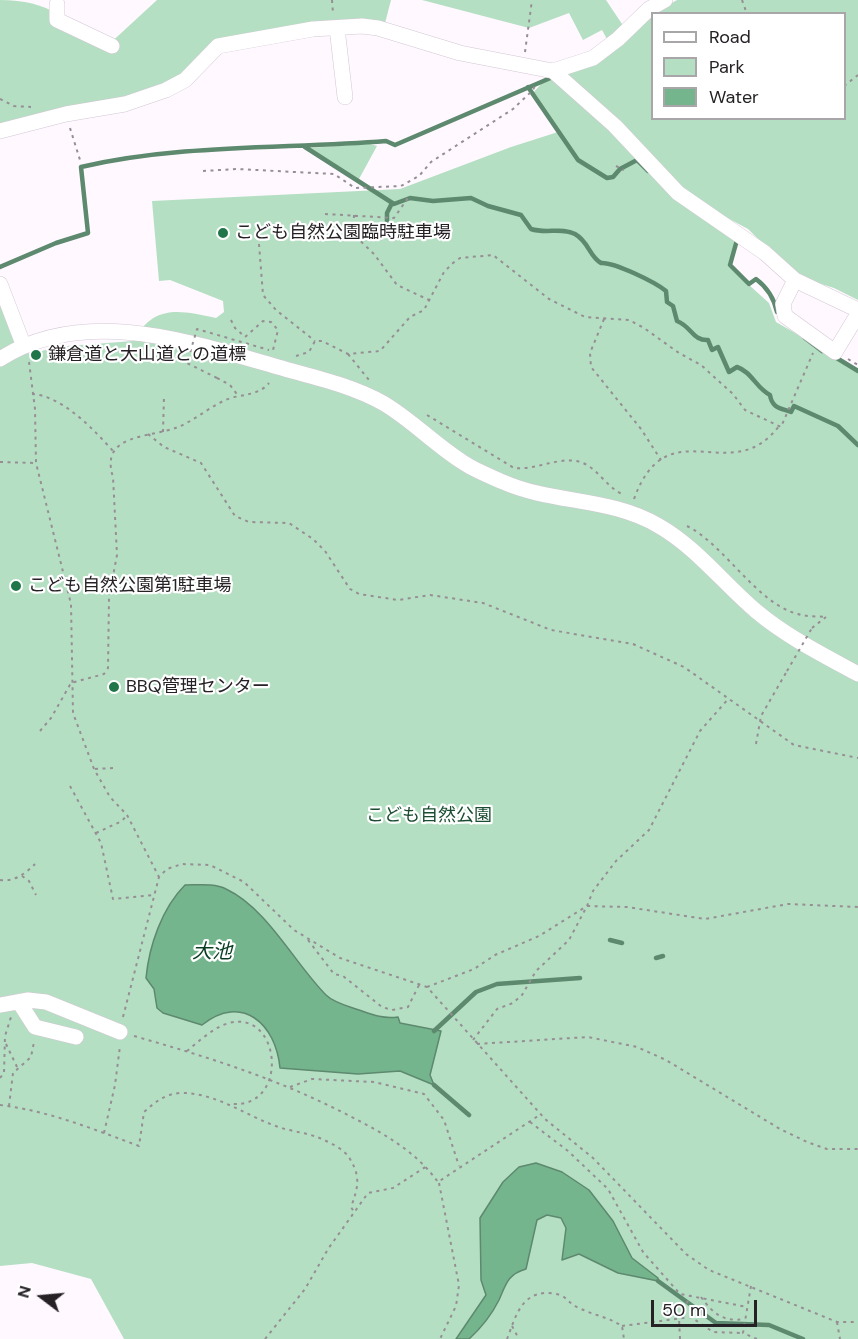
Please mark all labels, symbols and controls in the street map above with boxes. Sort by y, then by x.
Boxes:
legend [651,12,846,120]
text: Road [709,25,751,49]
text: Park [709,55,745,79]
text: Water [709,85,759,109]
place label: こども自然公園臨時駐車場 [235,222,451,244]
marker: こども自然公園臨時駐車場 [216,226,230,240]
place label: 鎌倉道と大山道との道標 [48,344,246,366]
marker: 鎌倉道と大山道との道標 [29,348,43,362]
place label: こども自然公園第1駐車場 [28,575,232,597]
marker: こども自然公園第1駐車場 [9,579,23,593]
place label: BBQ管理センター [126,676,270,698]
marker: BBQ管理センター [107,680,121,694]
park label: こども自然公園 [366,805,492,827]
water label: 大池 [192,941,232,965]
north arrow [12,1267,72,1327]
text: N [13,1283,36,1300]
scale bar [654,1288,760,1326]
text: 50 m [662,1298,706,1322]

